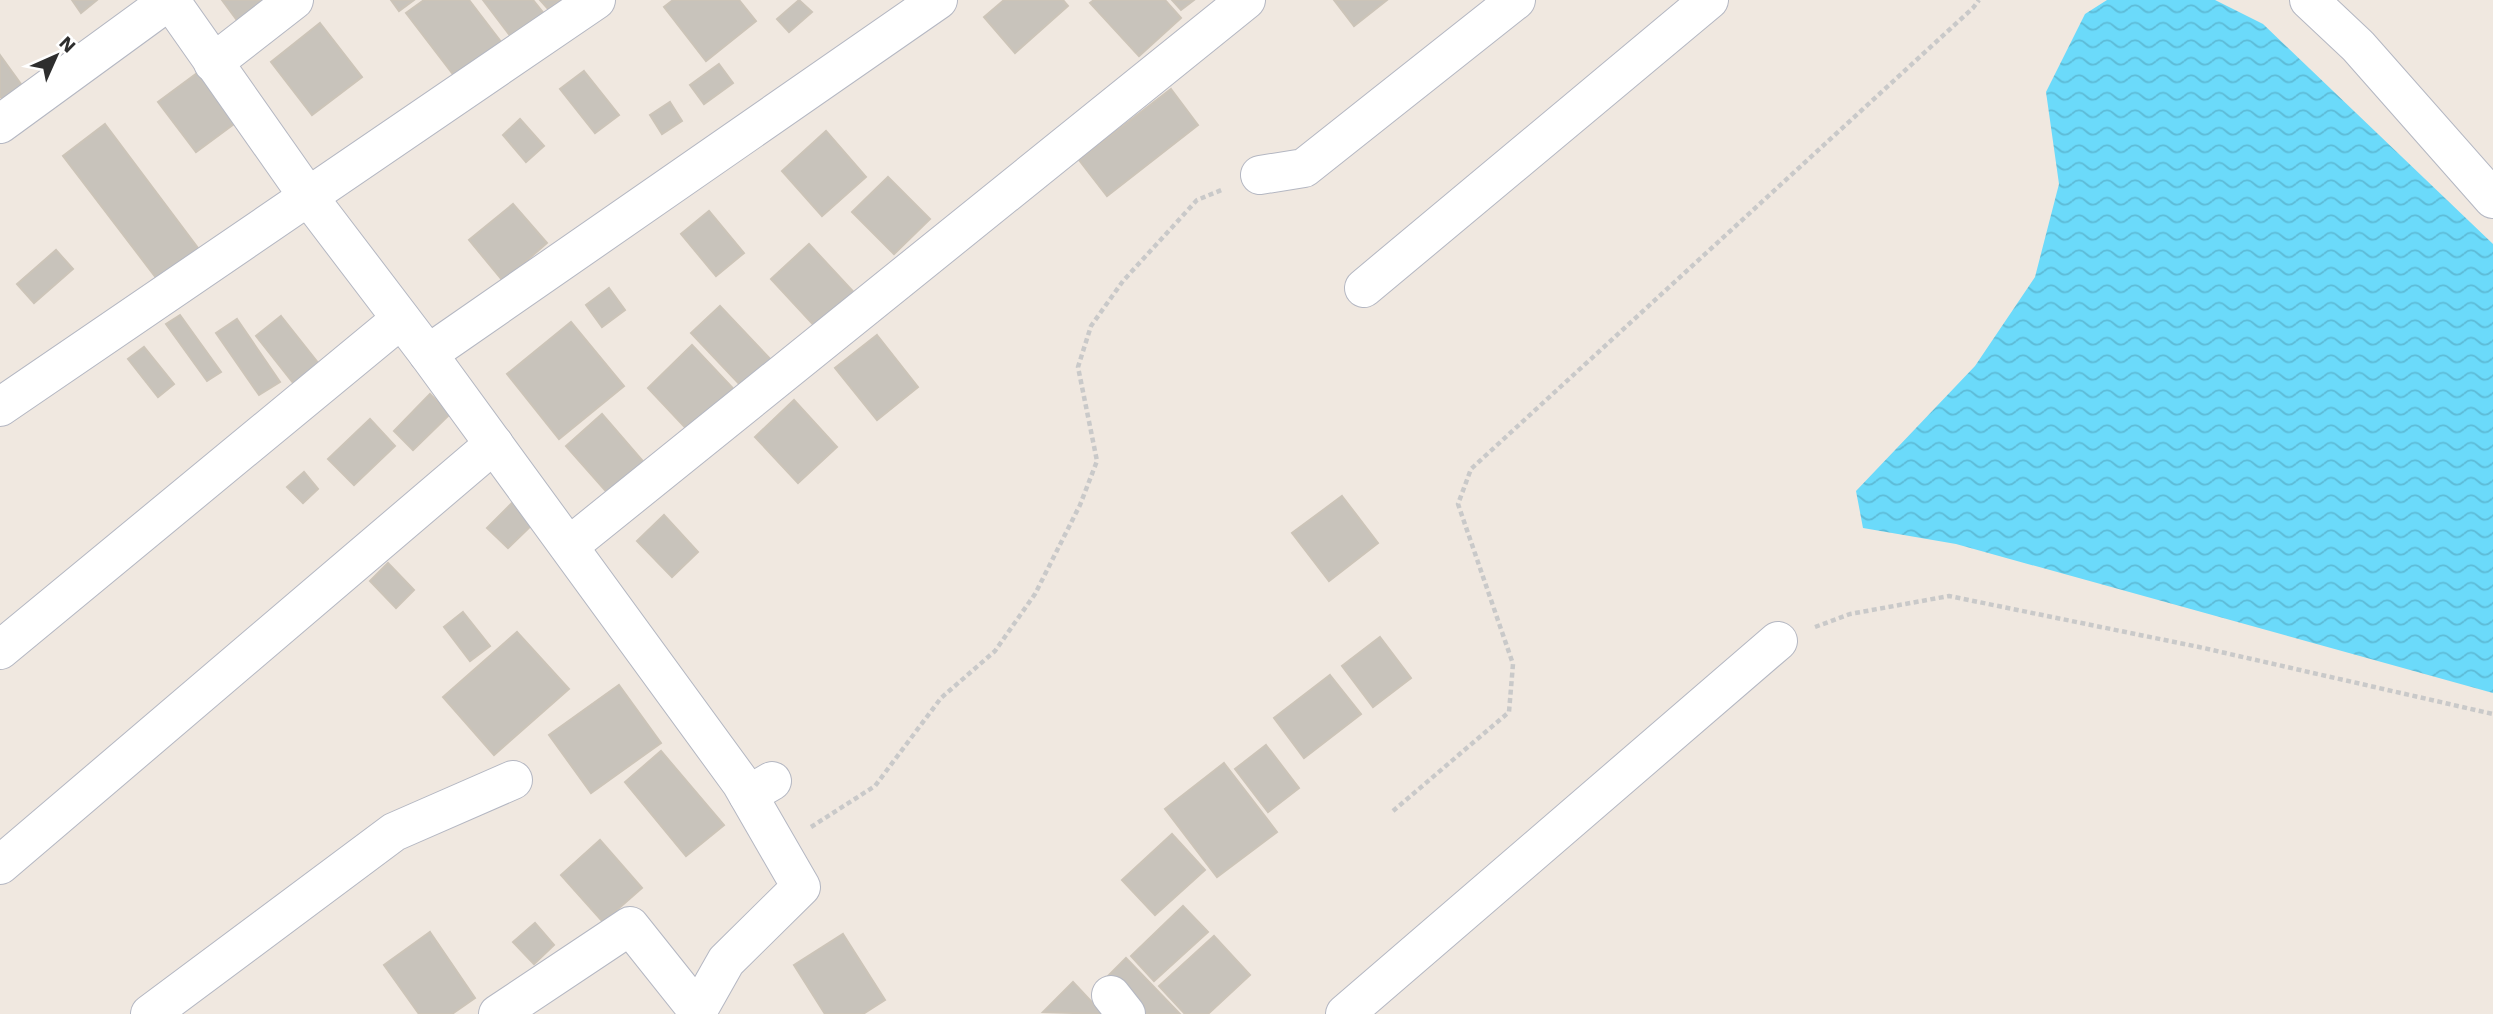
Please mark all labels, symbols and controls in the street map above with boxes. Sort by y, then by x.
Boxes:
north arrow [21,21,91,91]
text: N [55,31,81,57]

